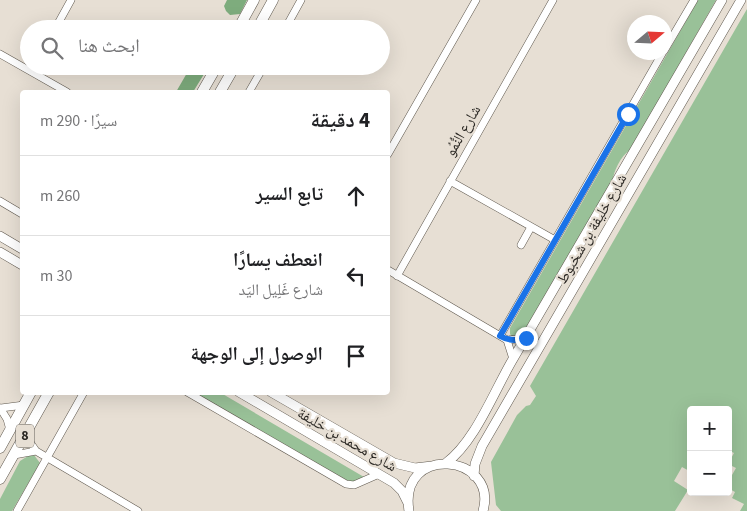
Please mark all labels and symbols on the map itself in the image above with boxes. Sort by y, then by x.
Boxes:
north arrow [627,15,672,60]
street label: شارع النُّمُو [440,101,486,160]
route start [617,103,640,126]
street label: شارع خليفة بن شخبوط [552,170,632,288]
route end [515,327,538,350]
street label: شارع محمد بن خليفة [293,403,401,477]
road number: 8 [16,424,34,448]

